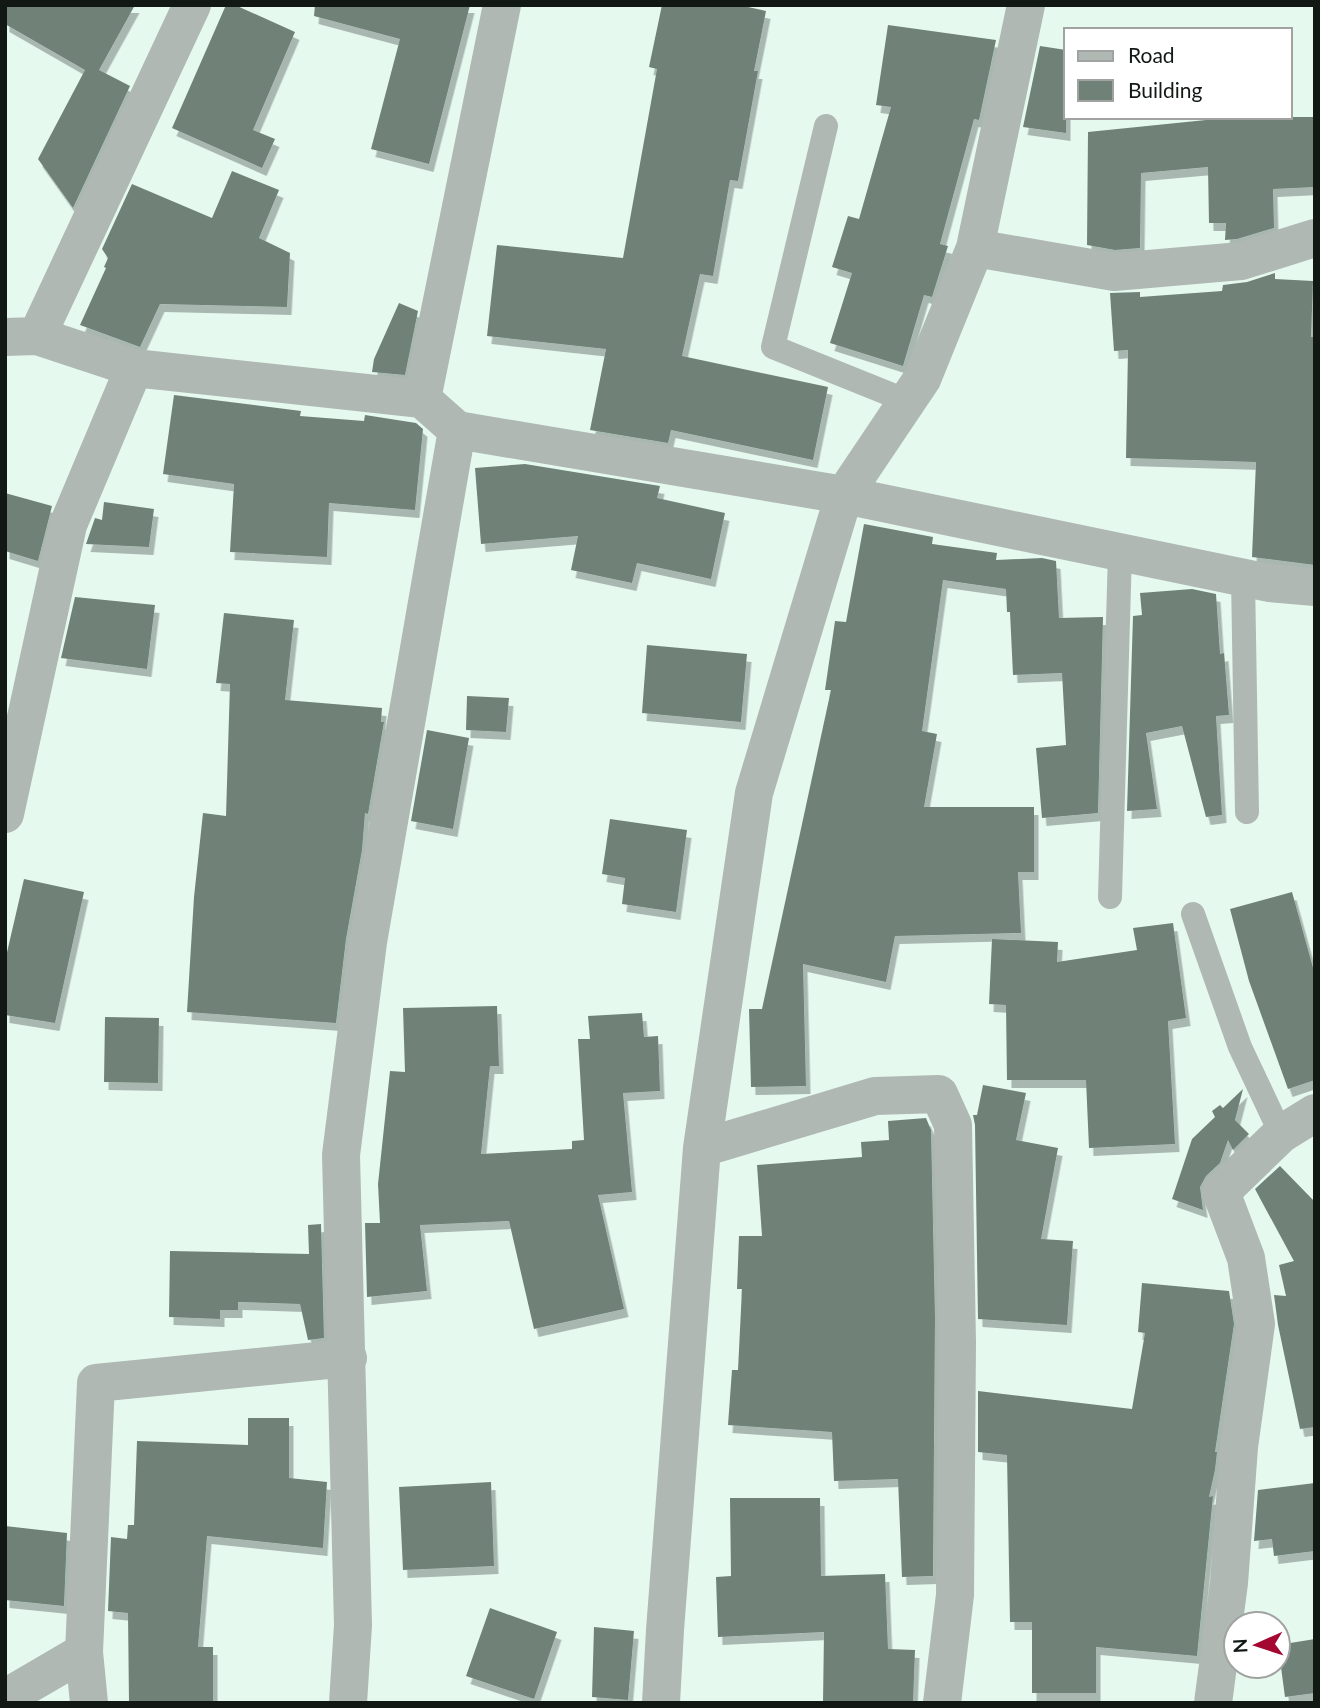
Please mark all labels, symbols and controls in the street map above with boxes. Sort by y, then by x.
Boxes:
legend [1064,28,1292,119]
text: Road [1128,42,1175,67]
text: Building [1128,77,1203,102]
north arrow [1222,1610,1292,1680]
text: N [1228,1638,1251,1654]

